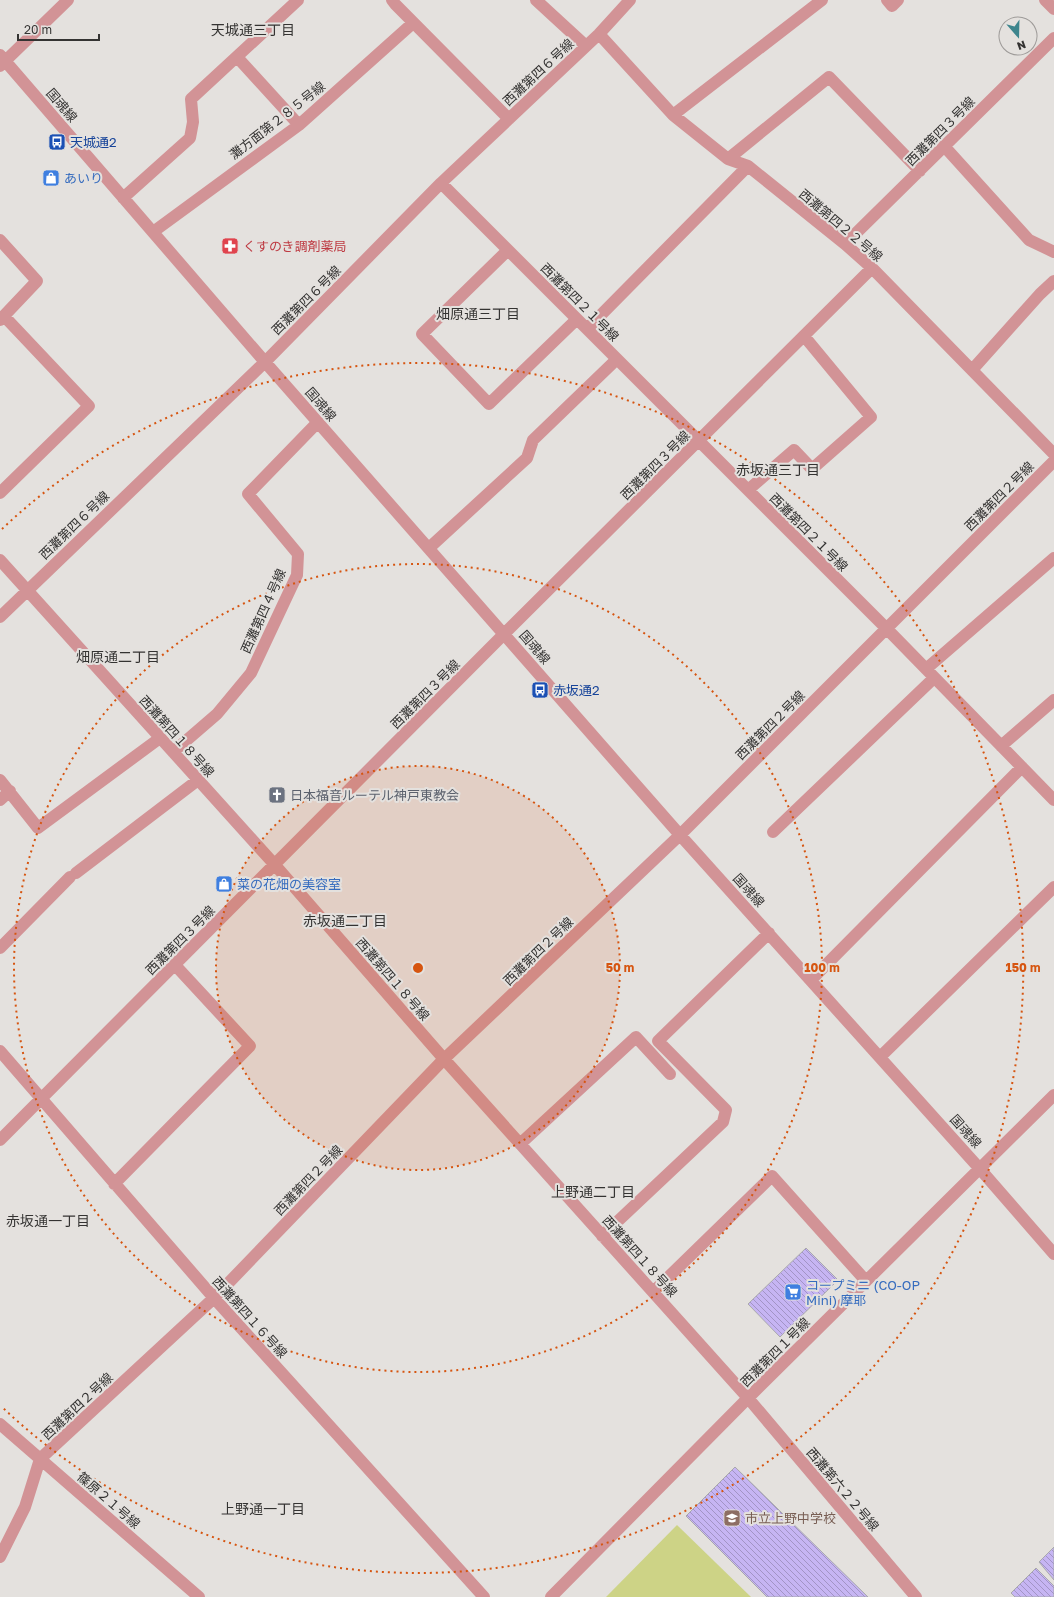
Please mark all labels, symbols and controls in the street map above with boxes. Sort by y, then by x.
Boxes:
scale bar [18,16,99,42]
north arrow [998,16,1038,56]
district label: 天城通三丁目 [211,21,295,38]
text: 20 m [24,22,52,37]
street label: 西灘第四６号線 [499,35,577,109]
text: N [1015,38,1028,53]
street label: 灘方面第２８５号線 [226,78,328,162]
street label: 国魂線 [43,85,81,125]
street label: 西灘第四３号線 [902,93,978,169]
bus stop icon: 天城通2 [47,132,67,152]
place label: 天城通2 [70,134,117,150]
shop icon: あいり [41,168,61,188]
place label: あいり [64,170,103,186]
street label: 西灘第四２２号線 [796,185,886,265]
pharmacy icon: くすのき調剤薬局 [220,236,240,256]
place label: くすのき調剤薬局 [243,238,347,254]
street label: 西灘第四２１号線 [538,260,622,344]
street label: 西灘第四６号線 [268,262,344,338]
district label: 畑原通三丁目 [436,305,520,322]
street label: 国魂線 [302,384,340,424]
street label: 西灘第四３号線 [617,427,693,503]
street label: 西灘第四２号線 [961,458,1037,534]
district label: 赤坂通三丁目 [736,461,820,478]
street label: 西灘第四６号線 [36,488,112,562]
street label: 西灘第四２１号線 [767,490,851,574]
street label: 西灘第四４号線 [237,566,289,656]
street label: 国魂線 [516,627,554,667]
district label: 畑原通二丁目 [76,648,160,665]
street label: 西灘第四３号線 [387,656,463,732]
bus stop icon: 赤坂通2 [530,680,550,700]
place label: 赤坂通2 [553,682,600,698]
street label: 西灘第四２号線 [732,687,808,763]
street label: 西灘第四１８号線 [136,692,218,780]
church icon: 日本福音ルーテル神戸東教会 [267,785,287,805]
place label: 日本福音ルーテル神戸東教会 [290,787,459,803]
street label: 国魂線 [730,870,768,910]
shop icon: 菜の花畑の美容室 [214,874,234,894]
place label: 菜の花畑の美容室 [237,876,341,892]
street label: 西灘第四３号線 [142,902,218,978]
district label: 赤坂通二丁目 [303,912,387,929]
street label: 西灘第四２号線 [500,914,576,988]
street label: 西灘第四１８号線 [353,935,433,1023]
text: 50 m [606,960,634,975]
text: 100 m [804,960,840,975]
text: 150 m [1006,960,1040,975]
centre of rings [411,961,425,975]
street label: 国魂線 [947,1111,985,1151]
street label: 西灘第四２号線 [271,1142,345,1218]
district label: 上野通二丁目 [551,1183,635,1200]
district label: 赤坂通一丁目 [6,1212,90,1229]
street label: 西灘第四１８号線 [599,1212,681,1300]
street label: 西灘第四１６号線 [209,1273,291,1361]
place label: コープミニ (CO-OP Mini) 摩耶 [806,1277,920,1308]
supermarket icon: コープミニ (CO-OP Mini) 摩耶 [783,1282,803,1302]
street label: 西灘第四１号線 [737,1314,813,1390]
street label: 西灘第四２号線 [38,1369,116,1443]
street label: 西灘第六２２号線 [803,1444,883,1534]
street label: 篠原２１号線 [74,1468,144,1532]
district label: 上野通一丁目 [221,1500,305,1517]
school or university icon: 市立上野中学校 [722,1508,742,1528]
place label: 市立上野中学校 [745,1510,836,1526]

